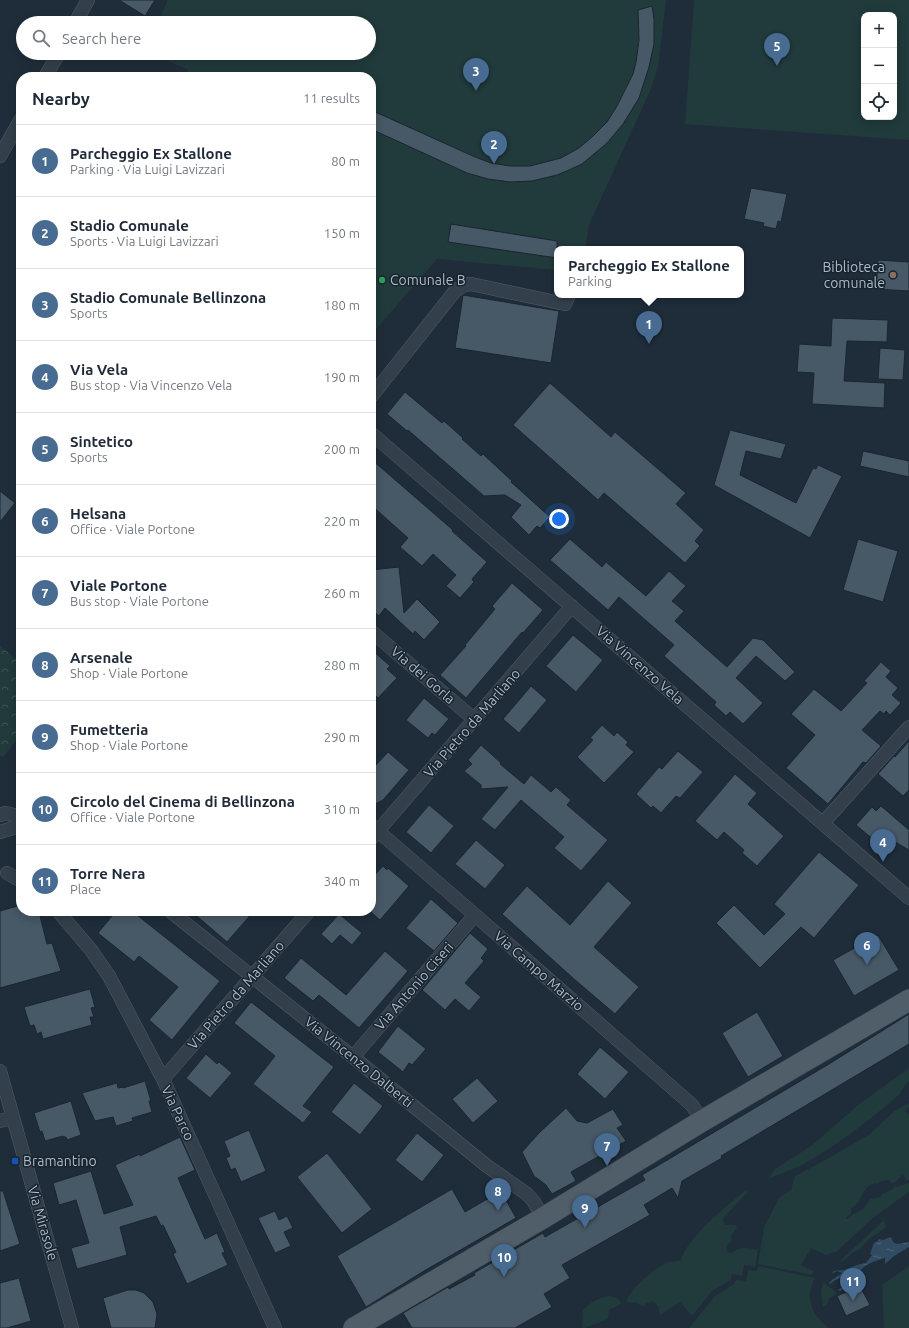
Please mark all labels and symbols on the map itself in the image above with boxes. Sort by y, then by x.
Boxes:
pin: 5 [764,33,790,66]
pin: 3 [463,58,489,91]
pin: 2 [481,131,507,164]
place label: Biblioteca comunale [822,259,885,291]
marker: Biblioteca comunale [888,270,898,280]
place label: Comunale B [390,272,466,288]
marker: Comunale B [377,275,387,285]
pin: 1 [636,311,662,344]
your location [549,509,569,529]
street label: Via Vincenzo Vela [593,623,687,707]
street label: Via dei Gorla [388,643,458,707]
street label: Via Pietro da Marliano [421,665,523,781]
pin: 4 [870,829,896,862]
street label: Via Campo Marzio [491,928,587,1014]
pin: 6 [854,932,880,965]
street label: Via Pietro da Marliano [185,937,287,1053]
street label: Via Antonio Ciseri [371,939,457,1033]
street label: Via Vincenzo Dalberti [302,1013,416,1111]
street label: Via Parco [158,1083,198,1143]
pin: 7 [594,1133,620,1166]
place label: Bramantino [23,1153,97,1169]
marker: Bramantino [10,1156,20,1166]
pin: 8 [485,1178,511,1211]
street label: Via Mirasole [25,1184,61,1262]
pin: 9 [572,1195,598,1228]
pin: 10 [491,1244,517,1277]
pin: 11 [840,1268,866,1301]

